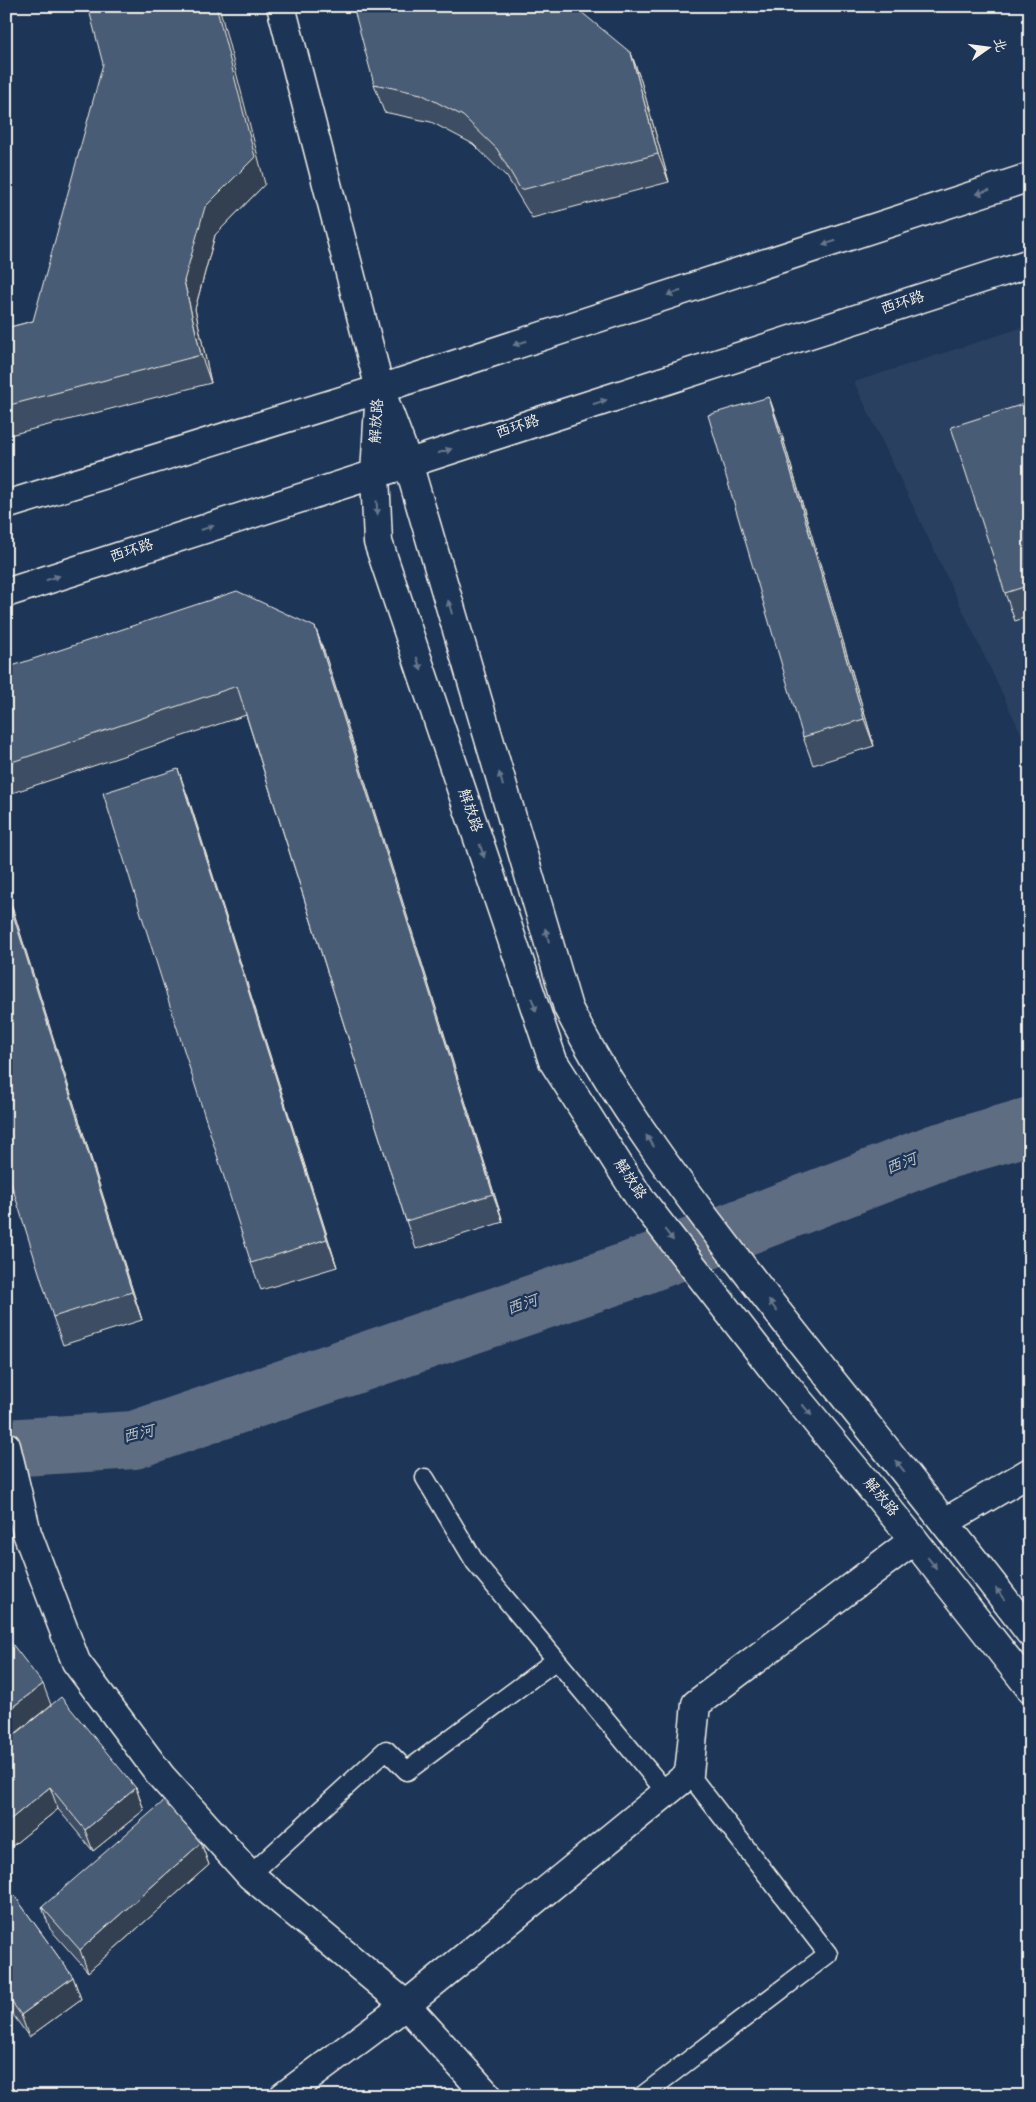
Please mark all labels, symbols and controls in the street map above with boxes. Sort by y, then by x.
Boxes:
north arrow [964,22,1014,72]
text: 北 [988,37,1008,54]
one-way arrow [976,189,991,196]
one-way arrow [821,239,836,247]
street label: 西环路 [879,288,927,320]
one-way arrow [667,290,682,297]
one-way arrow [512,340,527,348]
one-way arrow [593,397,608,405]
street label: 解放路 [368,398,388,444]
street label: 西环路 [494,412,542,444]
one-way arrow [438,447,453,455]
one-way arrow [373,500,381,516]
one-way arrow [200,524,215,531]
street label: 西环路 [108,536,156,568]
one-way arrow [45,574,60,581]
one-way arrow [446,599,454,614]
one-way arrow [416,656,423,671]
one-way arrow [496,772,504,787]
street label: 解放路 [453,787,485,835]
one-way arrow [478,844,486,859]
one-way arrow [542,928,550,943]
one-way arrow [530,998,538,1013]
one-way arrow [645,1134,655,1148]
water label: 西河 [883,1149,923,1181]
street label: 解放路 [609,1156,649,1204]
one-way arrow [664,1228,674,1242]
water label: 西河 [504,1291,544,1321]
one-way arrow [768,1299,778,1313]
one-way arrow [801,1403,812,1416]
water label: 西河 [121,1421,160,1449]
one-way arrow [895,1460,906,1473]
street label: 解放路 [859,1475,901,1521]
one-way arrow [927,1556,938,1569]
one-way arrow [995,1587,1005,1601]

